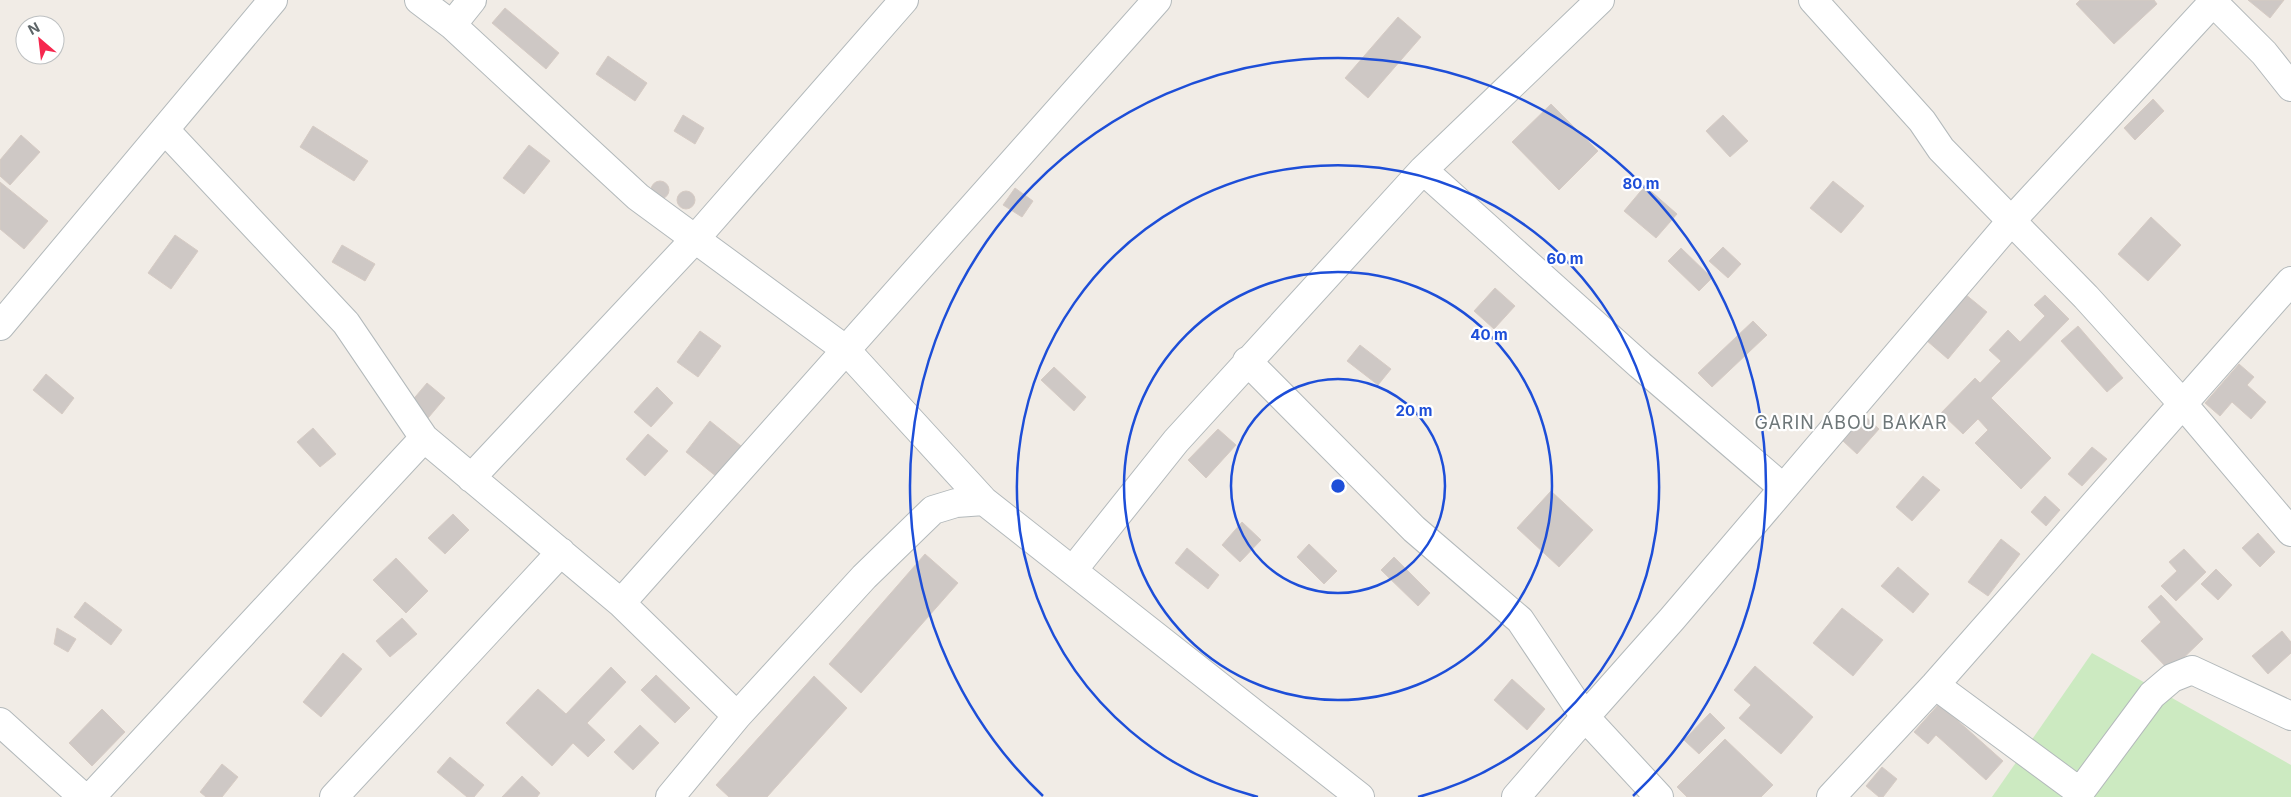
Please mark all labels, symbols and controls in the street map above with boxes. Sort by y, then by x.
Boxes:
north arrow [15,15,65,65]
text: N [25,18,42,38]
text: 80 m [1622,174,1660,193]
text: 60 m [1546,249,1584,268]
text: 40 m [1470,325,1508,344]
text: 20 m [1396,401,1432,420]
district label: GARIN ABOU BAKAR [1754,412,1948,433]
centre of rings [1329,477,1347,495]

